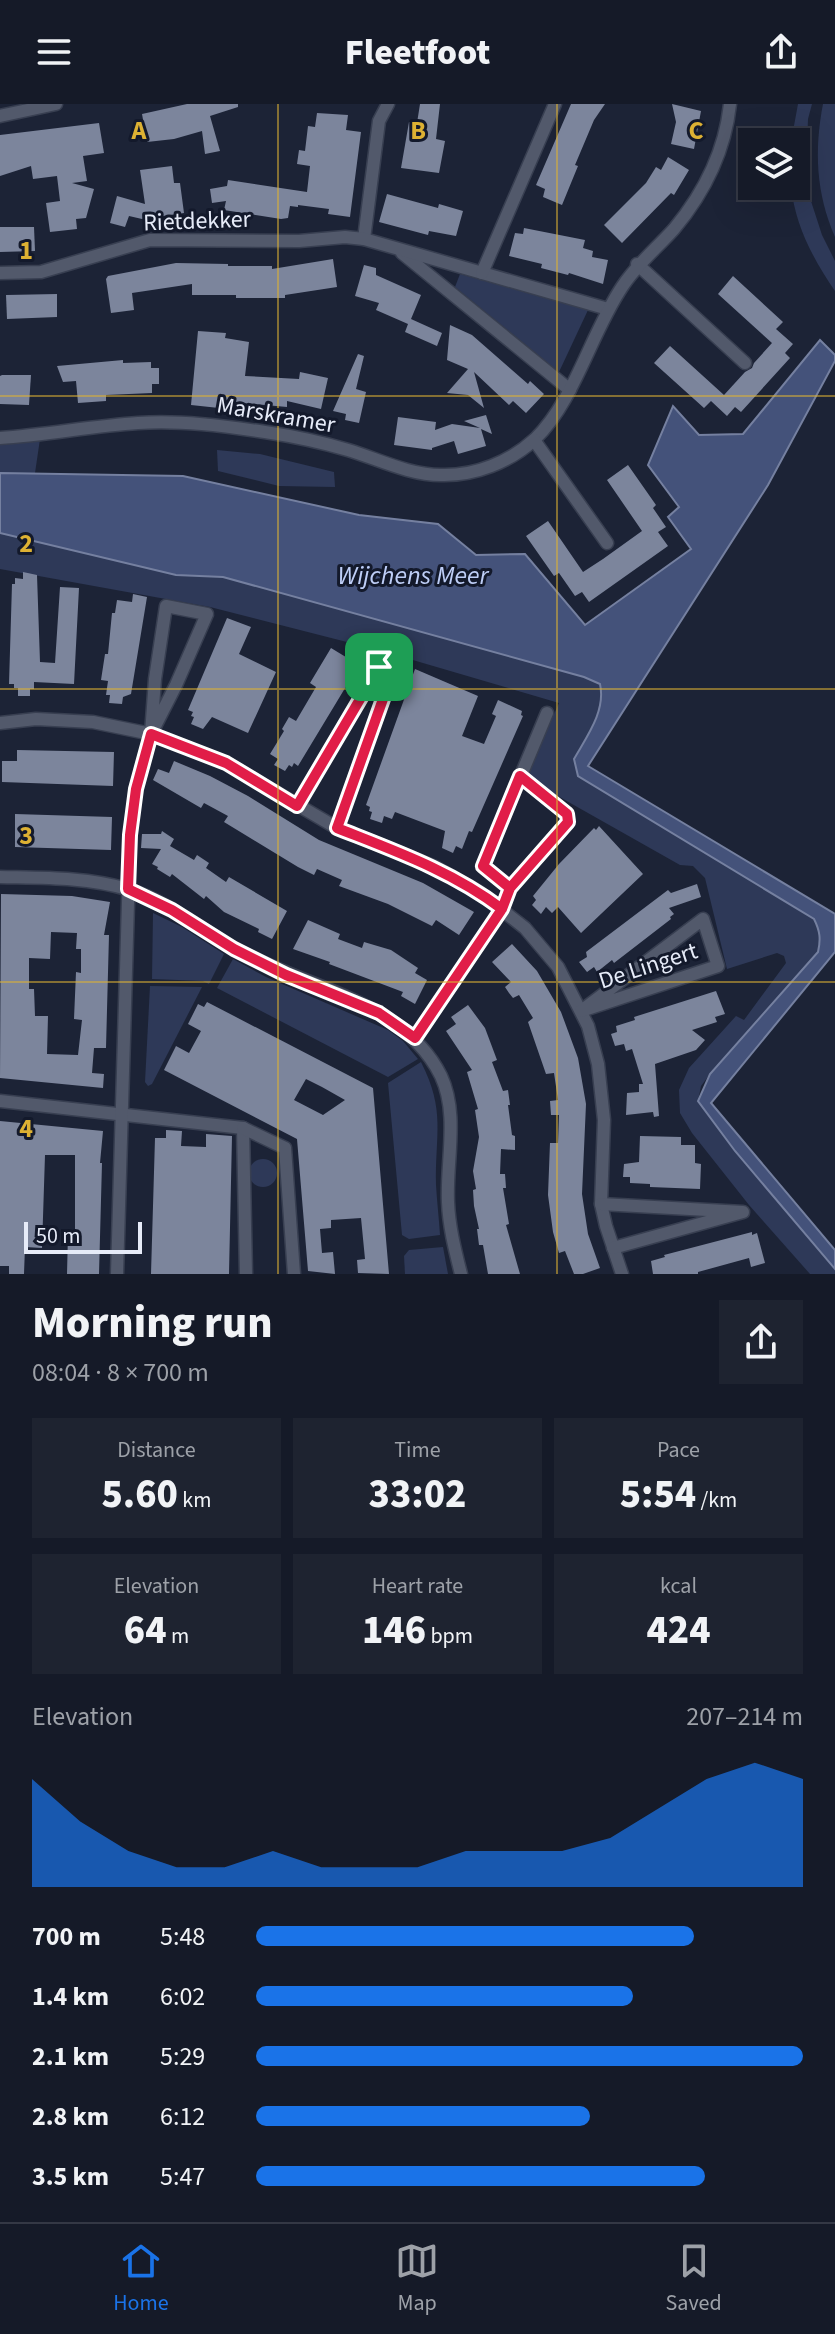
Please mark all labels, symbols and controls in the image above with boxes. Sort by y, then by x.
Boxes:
text: Fleetfoot [345,27,490,78]
icon: menu [32,30,76,74]
icon: share [759,30,803,74]
text: A [131,112,148,149]
text: B [410,112,426,149]
text: C [688,112,704,149]
map controls [738,128,810,200]
button: layers [738,128,810,200]
street label: Rietdekker [143,202,252,240]
text: 1 [19,232,33,269]
street label: Marskramer [214,387,339,443]
text: 2 [19,525,33,562]
water label: Wijchens Meer [338,557,490,594]
pin [345,633,413,701]
icon: arrive [357,645,401,689]
text: 3 [19,817,33,854]
street label: De Lingert [594,934,702,998]
text: 4 [19,1110,33,1147]
scale bar [24,1218,142,1254]
text: 50 m [36,1220,81,1252]
text: Morning run [32,1292,273,1355]
button: share [719,1300,803,1384]
text: 08:04 · 8 × 700 m [32,1354,209,1391]
text: Distance [117,1434,196,1466]
text: Time [394,1434,441,1466]
text: Pace [657,1434,700,1466]
text: 5.60 [101,1466,178,1523]
text: 33:02 [369,1466,466,1523]
text: 5:54 [620,1466,696,1523]
text: km [178,1484,212,1516]
text: /km [696,1484,737,1516]
text: Elevation [114,1570,199,1602]
text: Heart rate [372,1570,463,1602]
text: kcal [660,1570,697,1602]
text: 64 [124,1602,167,1659]
text: 146 [362,1602,426,1659]
text: 424 [646,1602,711,1659]
text: m [167,1620,189,1652]
text: bpm [426,1620,473,1652]
text: Elevation [32,1698,133,1735]
text: 207–214 m [686,1698,803,1735]
text: 700 m [32,1918,101,1955]
text: 5:48 [160,1918,205,1955]
text: 1.4 km [32,1978,109,2015]
text: 6:02 [160,1978,205,2015]
text: 2.1 km [32,2038,109,2075]
text: 5:29 [160,2038,205,2075]
text: 2.8 km [32,2098,109,2135]
text: 6:12 [160,2098,205,2135]
text: 3.5 km [32,2158,109,2195]
text: 5:47 [160,2158,205,2195]
tab: Home [113,2239,169,2319]
tab: Map [395,2239,439,2319]
tab: Saved [666,2239,722,2319]

